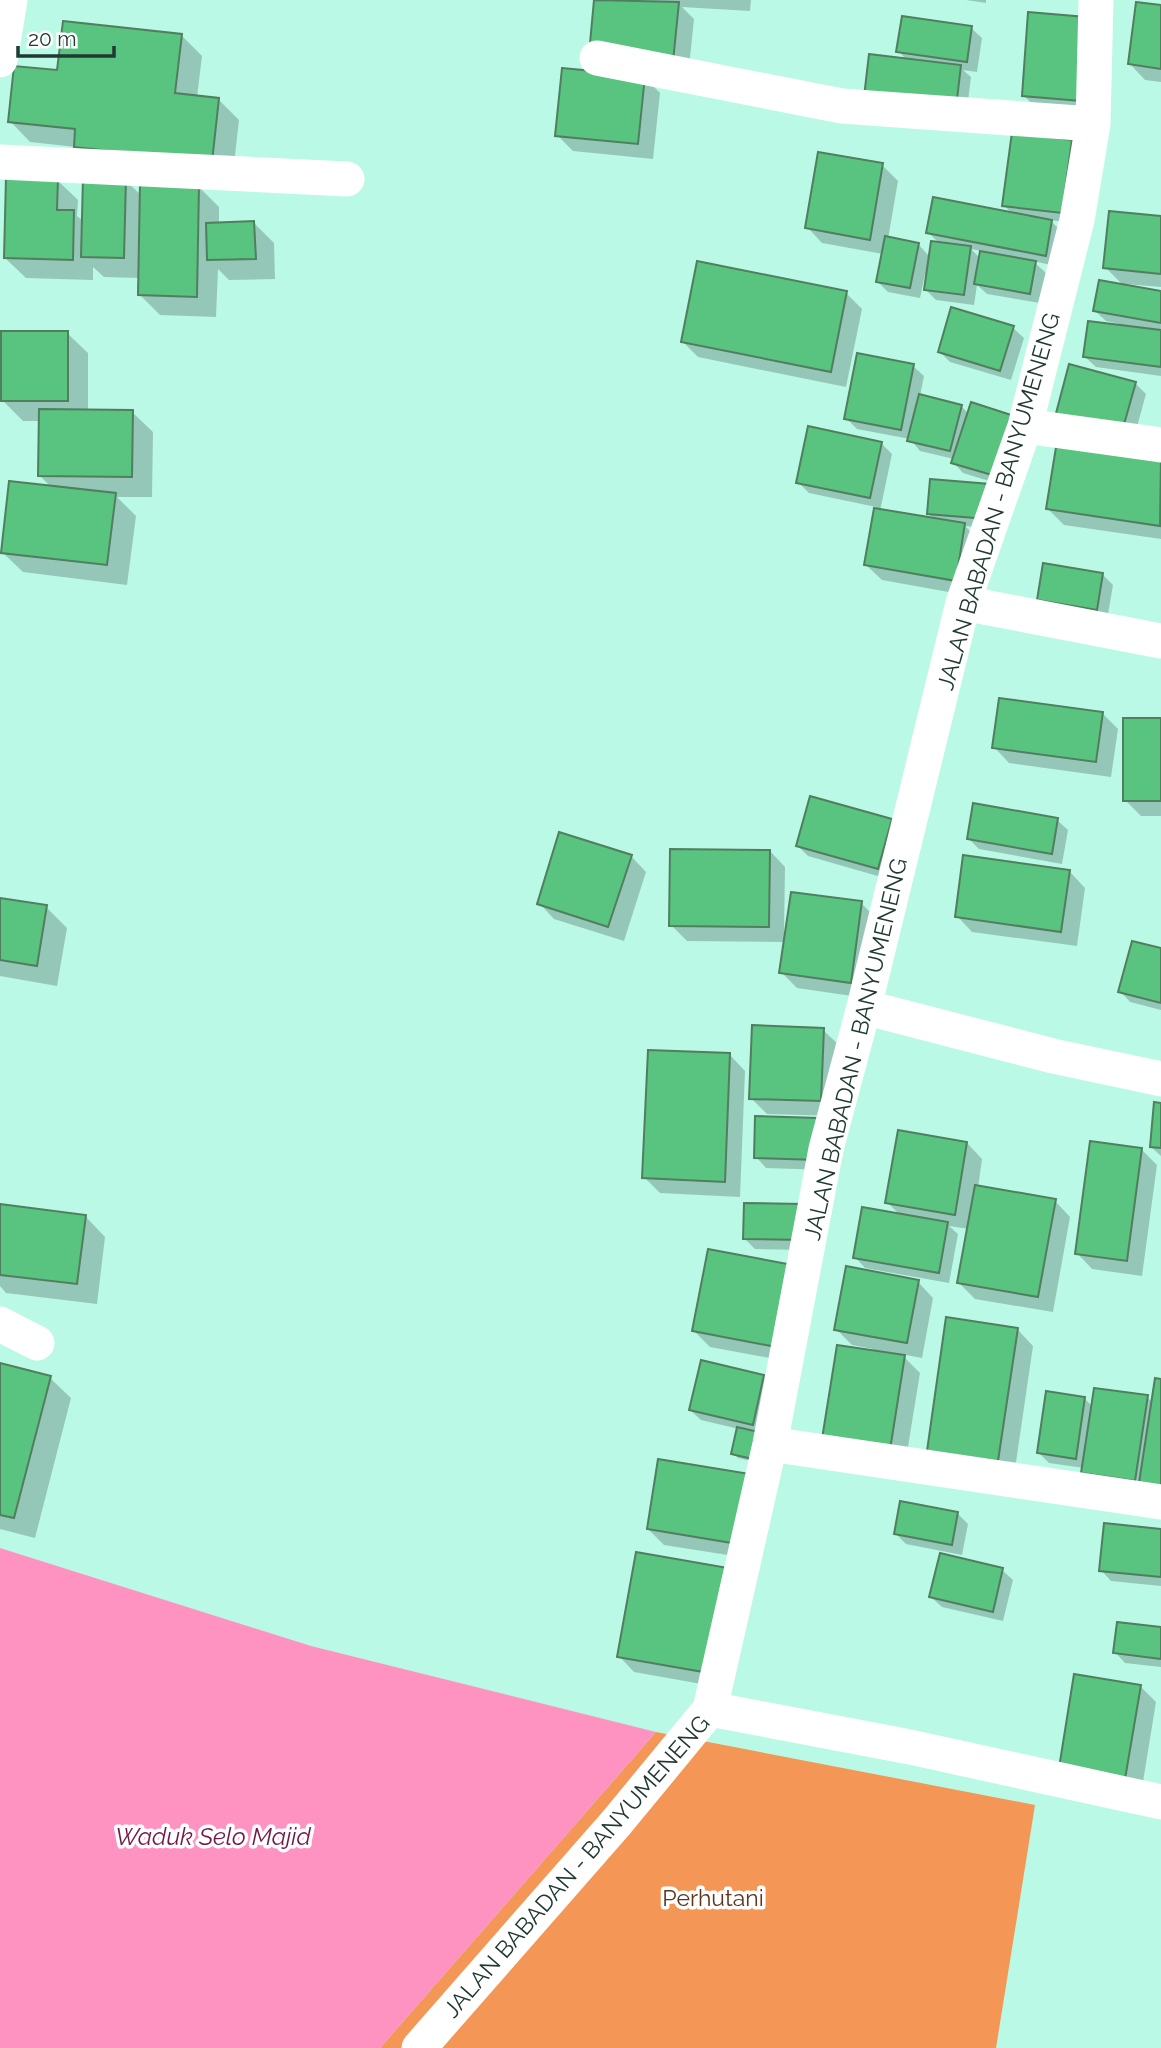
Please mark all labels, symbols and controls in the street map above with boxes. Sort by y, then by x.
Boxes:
scale bar [18,14,114,58]
text: 20 m [28,26,76,51]
street label: JALAN BABADAN - BANYUMENENG [931,309,1065,693]
street label: JALAN BABADAN - BANYUMENENG [798,855,912,1243]
street label: JALAN BABADAN - BANYUMENENG [437,1710,715,2022]
water label: Waduk Selo Majid [115,1822,311,1851]
park label: Perhutani [662,1884,764,1911]

